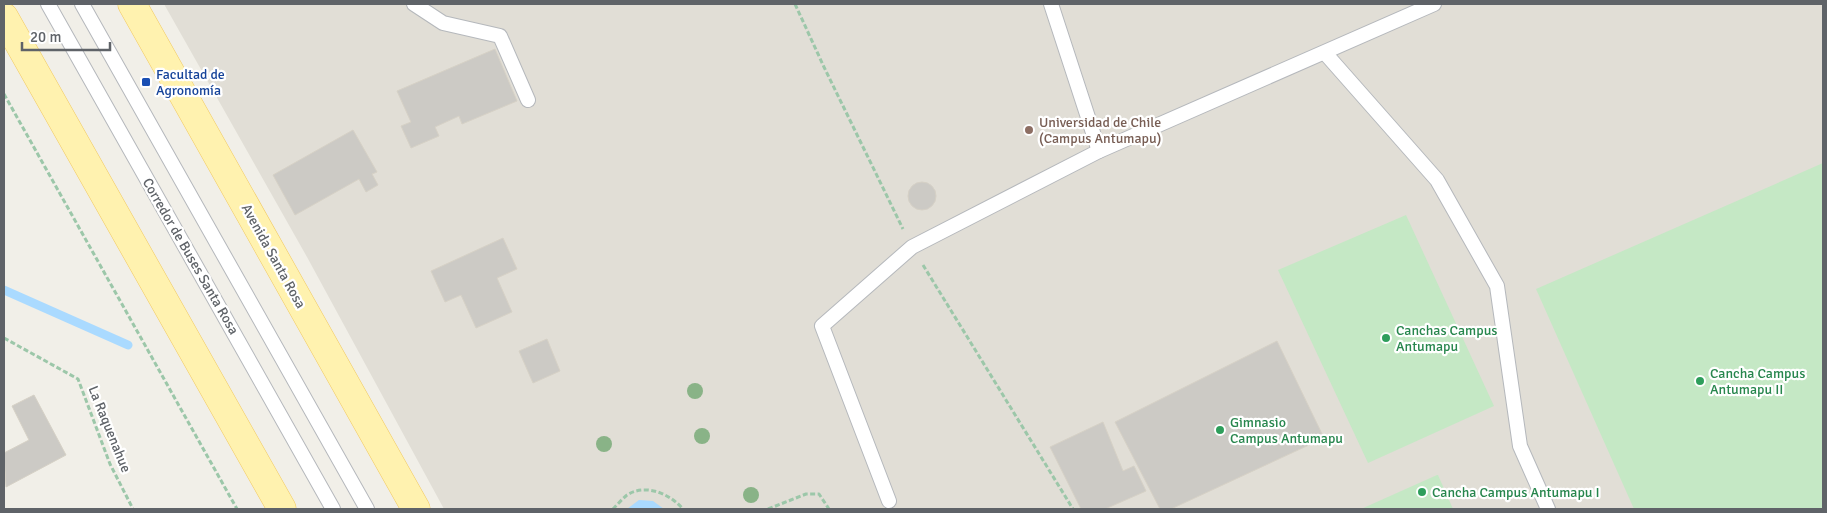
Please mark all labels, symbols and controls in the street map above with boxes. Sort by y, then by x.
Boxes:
scale bar [22,20,110,52]
text: 20 m [30,28,61,46]
place label: Facultad de Agronomía [156,66,225,99]
marker: Facultad de Agronomía [140,76,152,88]
place label: Universidad de Chile (Campus Antumapu) [1039,114,1161,147]
marker: Universidad de Chile (Campus Antumapu) [1023,124,1035,136]
street label: Corredor de Buses Santa Rosa [139,175,242,338]
street label: Avenida Santa Rosa [238,201,309,311]
place label: Canchas Campus Antumapu [1396,322,1497,355]
marker: Canchas Campus Antumapu [1380,332,1392,344]
place label: Cancha Campus Antumapu II [1710,365,1805,398]
marker: Cancha Campus Antumapu II [1694,375,1706,387]
street label: La Raquenahue [84,383,135,475]
place label: Gimnasio Campus Antumapu [1230,414,1343,447]
marker: Gimnasio Campus Antumapu [1214,424,1226,436]
place label: Cancha Campus Antumapu I [1432,484,1600,501]
marker: Cancha Campus Antumapu I [1416,486,1428,498]

